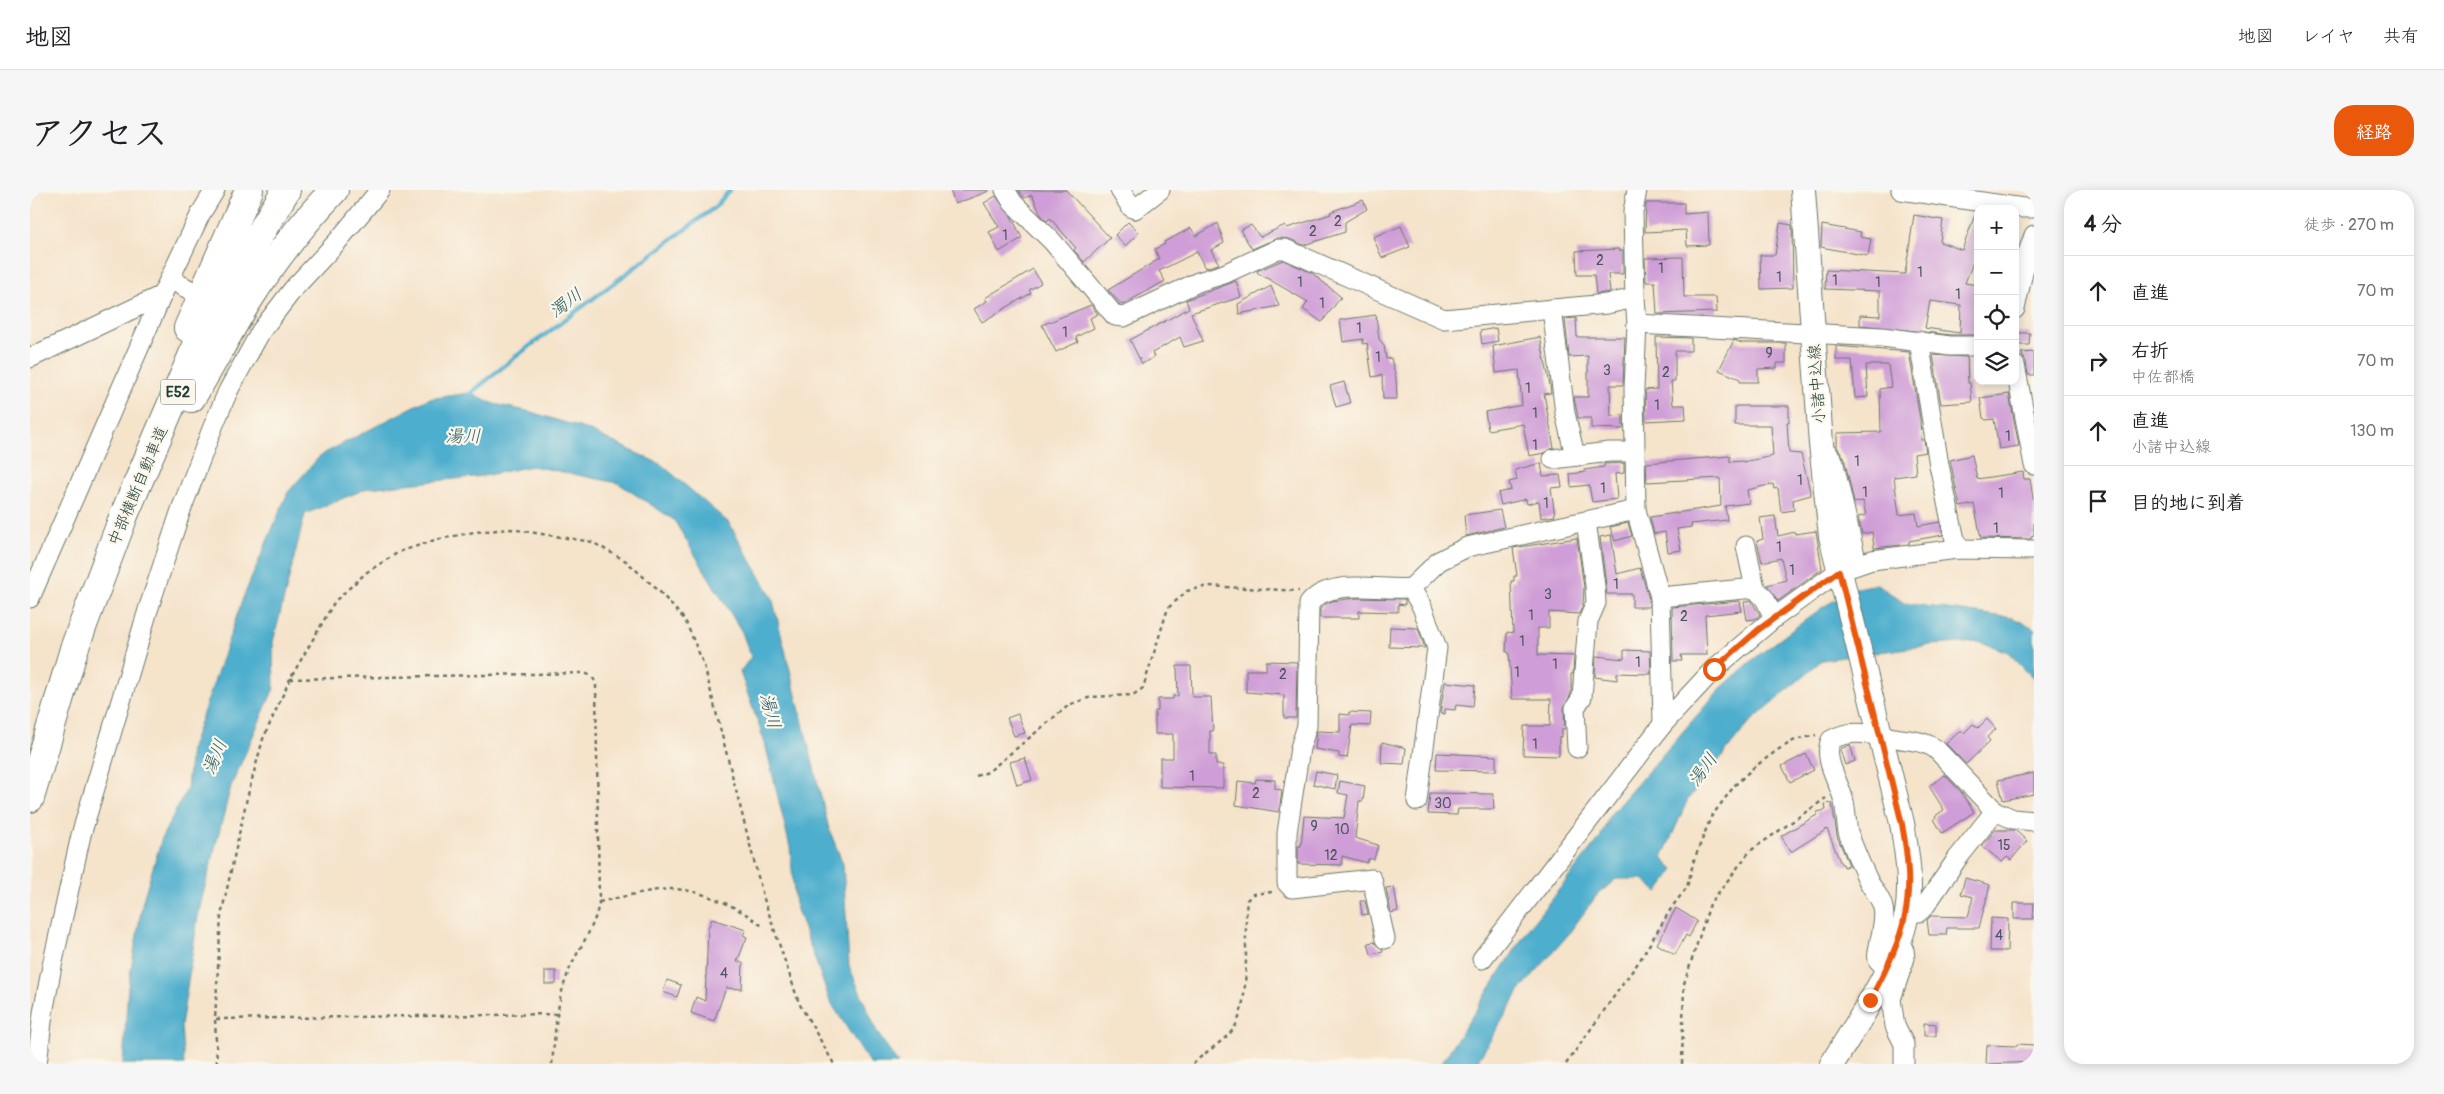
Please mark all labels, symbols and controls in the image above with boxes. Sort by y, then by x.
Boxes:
text: 地図 [25,23,73,52]
text: 地図 [2238,25,2274,48]
text: レイヤ [2302,25,2355,48]
text: 共有 [2383,25,2419,48]
button: 経路 [2334,105,2414,156]
text: アクセス [30,112,168,156]
map controls [1974,205,2019,385]
button: + [1974,205,2019,250]
text: 4 分 [2084,211,2122,238]
house number: 2 [1334,213,1342,230]
text: 徒歩 · 270 m [2304,215,2394,235]
house number: 2 [1309,223,1317,240]
house number: 1 [1002,227,1008,244]
button: − [1974,250,2019,295]
house number: 2 [1596,252,1604,269]
house number: 1 [1658,260,1664,277]
house number: 1 [1917,264,1923,281]
house number: 1 [1776,269,1782,286]
house number: 1 [1832,272,1838,289]
house number: 1 [1297,274,1303,291]
house number: 1 [1875,274,1881,291]
icon: ahead [2084,277,2112,305]
text: 直進 [2131,281,2169,305]
text: 70 m [2357,281,2394,301]
water label: 濁川 [545,283,587,323]
house number: 1 [1955,286,1961,303]
house number: 1 [1319,295,1325,312]
button: locate [1974,295,2019,340]
house number: 1 [1356,320,1362,337]
house number: 1 [1062,324,1068,341]
text: 右折 [2131,339,2169,363]
button: layers [1974,340,2019,385]
street label: 小諸中込線 [1804,343,1830,425]
house number: 9 [1765,345,1773,362]
icon: right [2084,347,2112,375]
house number: 1 [1375,349,1381,366]
text: 70 m [2357,351,2394,371]
house number: 3 [1603,362,1611,379]
house number: 2 [1662,364,1670,381]
text: 中佐都橋 [2131,367,2195,387]
road number: E52 [160,380,196,404]
house number: 1 [1525,380,1531,397]
house number: 1 [1654,397,1660,414]
house number: 1 [1532,405,1538,422]
text: 直進 [2131,409,2169,433]
icon: ahead [2084,417,2112,445]
text: 130 m [2350,421,2394,441]
street label: 中部横断自動車道 [104,423,172,549]
water label: 湯川 [445,425,481,448]
house number: 1 [2005,428,2011,445]
house number: 1 [1532,437,1538,454]
text: 小諸中込線 [2131,437,2211,457]
house number: 1 [1854,453,1860,470]
house number: 1 [1797,472,1803,489]
house number: 1 [1600,480,1606,497]
house number: 1 [1862,484,1868,501]
house number: 1 [1998,485,2004,502]
icon: arrive [2084,487,2112,515]
text: 目的地に到着 [2131,491,2245,515]
house number: 1 [1543,495,1549,512]
house number: 1 [1993,520,1999,537]
house number: 1 [1776,539,1782,556]
house number: 1 [1789,562,1795,579]
house number: 1 [1613,576,1619,593]
house number: 3 [1544,586,1552,603]
house number: 1 [1528,607,1534,624]
house number: 2 [1680,608,1688,625]
house number: 1 [1519,633,1525,650]
house number: 1 [1635,654,1641,671]
house number: 1 [1552,656,1558,673]
route start [1703,658,1726,681]
house number: 1 [1514,664,1520,681]
house number: 2 [1279,666,1287,683]
water label: 湯川 [754,691,786,731]
water label: 湯川 [197,736,233,778]
house number: 1 [1532,736,1538,753]
water label: 湯川 [1683,749,1723,791]
house number: 1 [1189,768,1195,785]
house number: 2 [1252,785,1260,802]
house number: 30 [1434,795,1452,812]
house number: 9 [1310,818,1318,835]
house number: 10 [1334,821,1350,838]
house number: 15 [1997,837,2011,854]
house number: 12 [1324,847,1338,864]
house number: 4 [1995,927,2003,944]
house number: 4 [720,965,728,982]
route end [1859,989,1882,1012]

